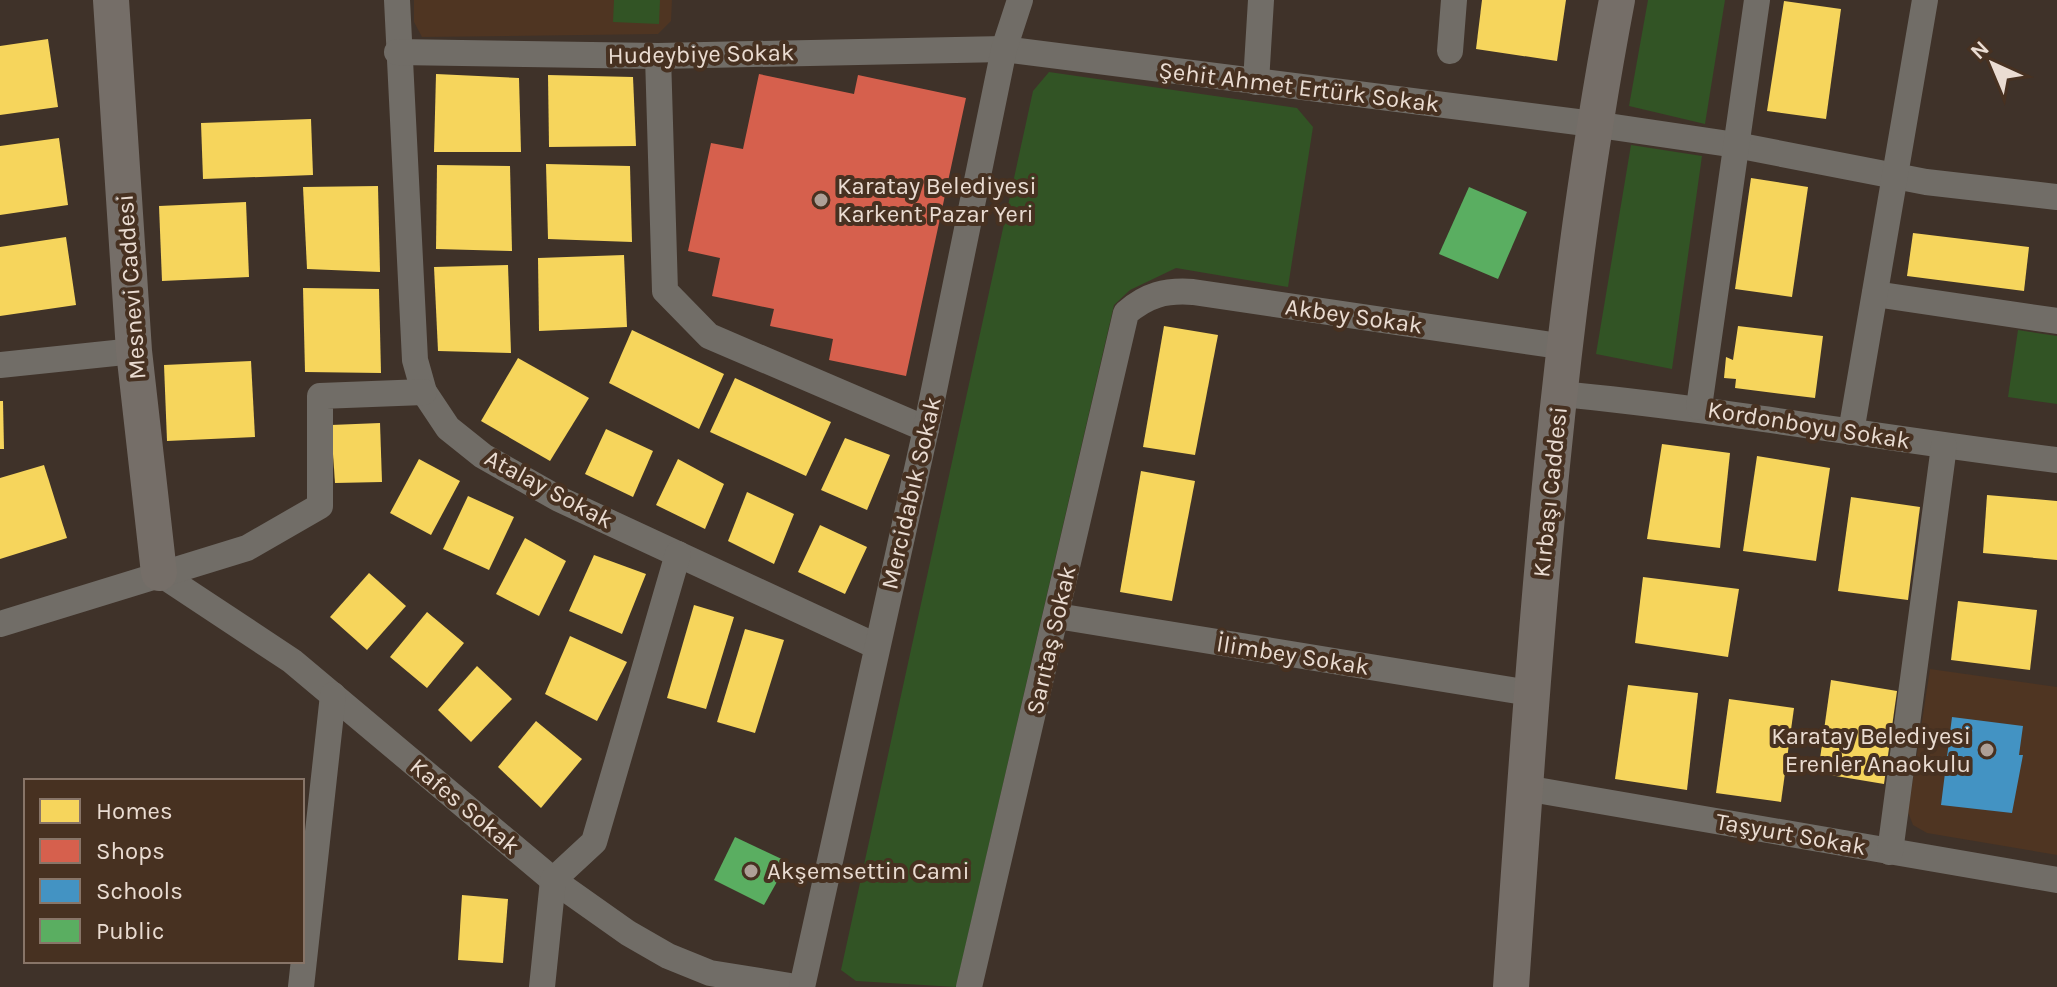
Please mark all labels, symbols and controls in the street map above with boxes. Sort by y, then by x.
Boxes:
north arrow [1953,24,2033,104]
text: N [1965,35,1995,65]
street label: Hudeybiye Sokak [607,38,795,70]
street label: Şehit Ahmet Ertürk Sokak [1157,56,1441,118]
place label: Karatay Belediyesi Karkent Pazar Yeri [837,172,1037,228]
marker: Karatay Belediyesi Karkent Pazar Yeri [812,191,830,209]
street label: Mesnevi Caddesi [111,194,151,380]
street label: Akbey Sokak [1283,292,1425,340]
street label: Mercidabık Sokak [875,394,947,592]
street label: Kordonboyu Sokak [1706,395,1912,455]
street label: Kırbaşı Caddesi [1527,405,1573,579]
street label: Atalay Sokak [480,444,618,534]
street label: Sarıtaş Sokak [1020,563,1082,717]
street label: İlimbey Sokak [1215,629,1371,681]
place label: Karatay Belediyesi Erenler Anaokulu [1771,722,1971,778]
marker: Karatay Belediyesi Erenler Anaokulu [1978,741,1996,759]
street label: Kafes Sokak [404,752,526,860]
legend [24,779,304,963]
text: Homes [96,797,173,825]
street label: Taşyurt Sokak [1714,807,1868,861]
text: Shops [96,837,165,865]
place label: Akşemsettin Cami [767,857,970,885]
marker: Akşemsettin Cami [742,862,760,880]
text: Schools [96,877,183,905]
text: Public [96,917,164,945]

